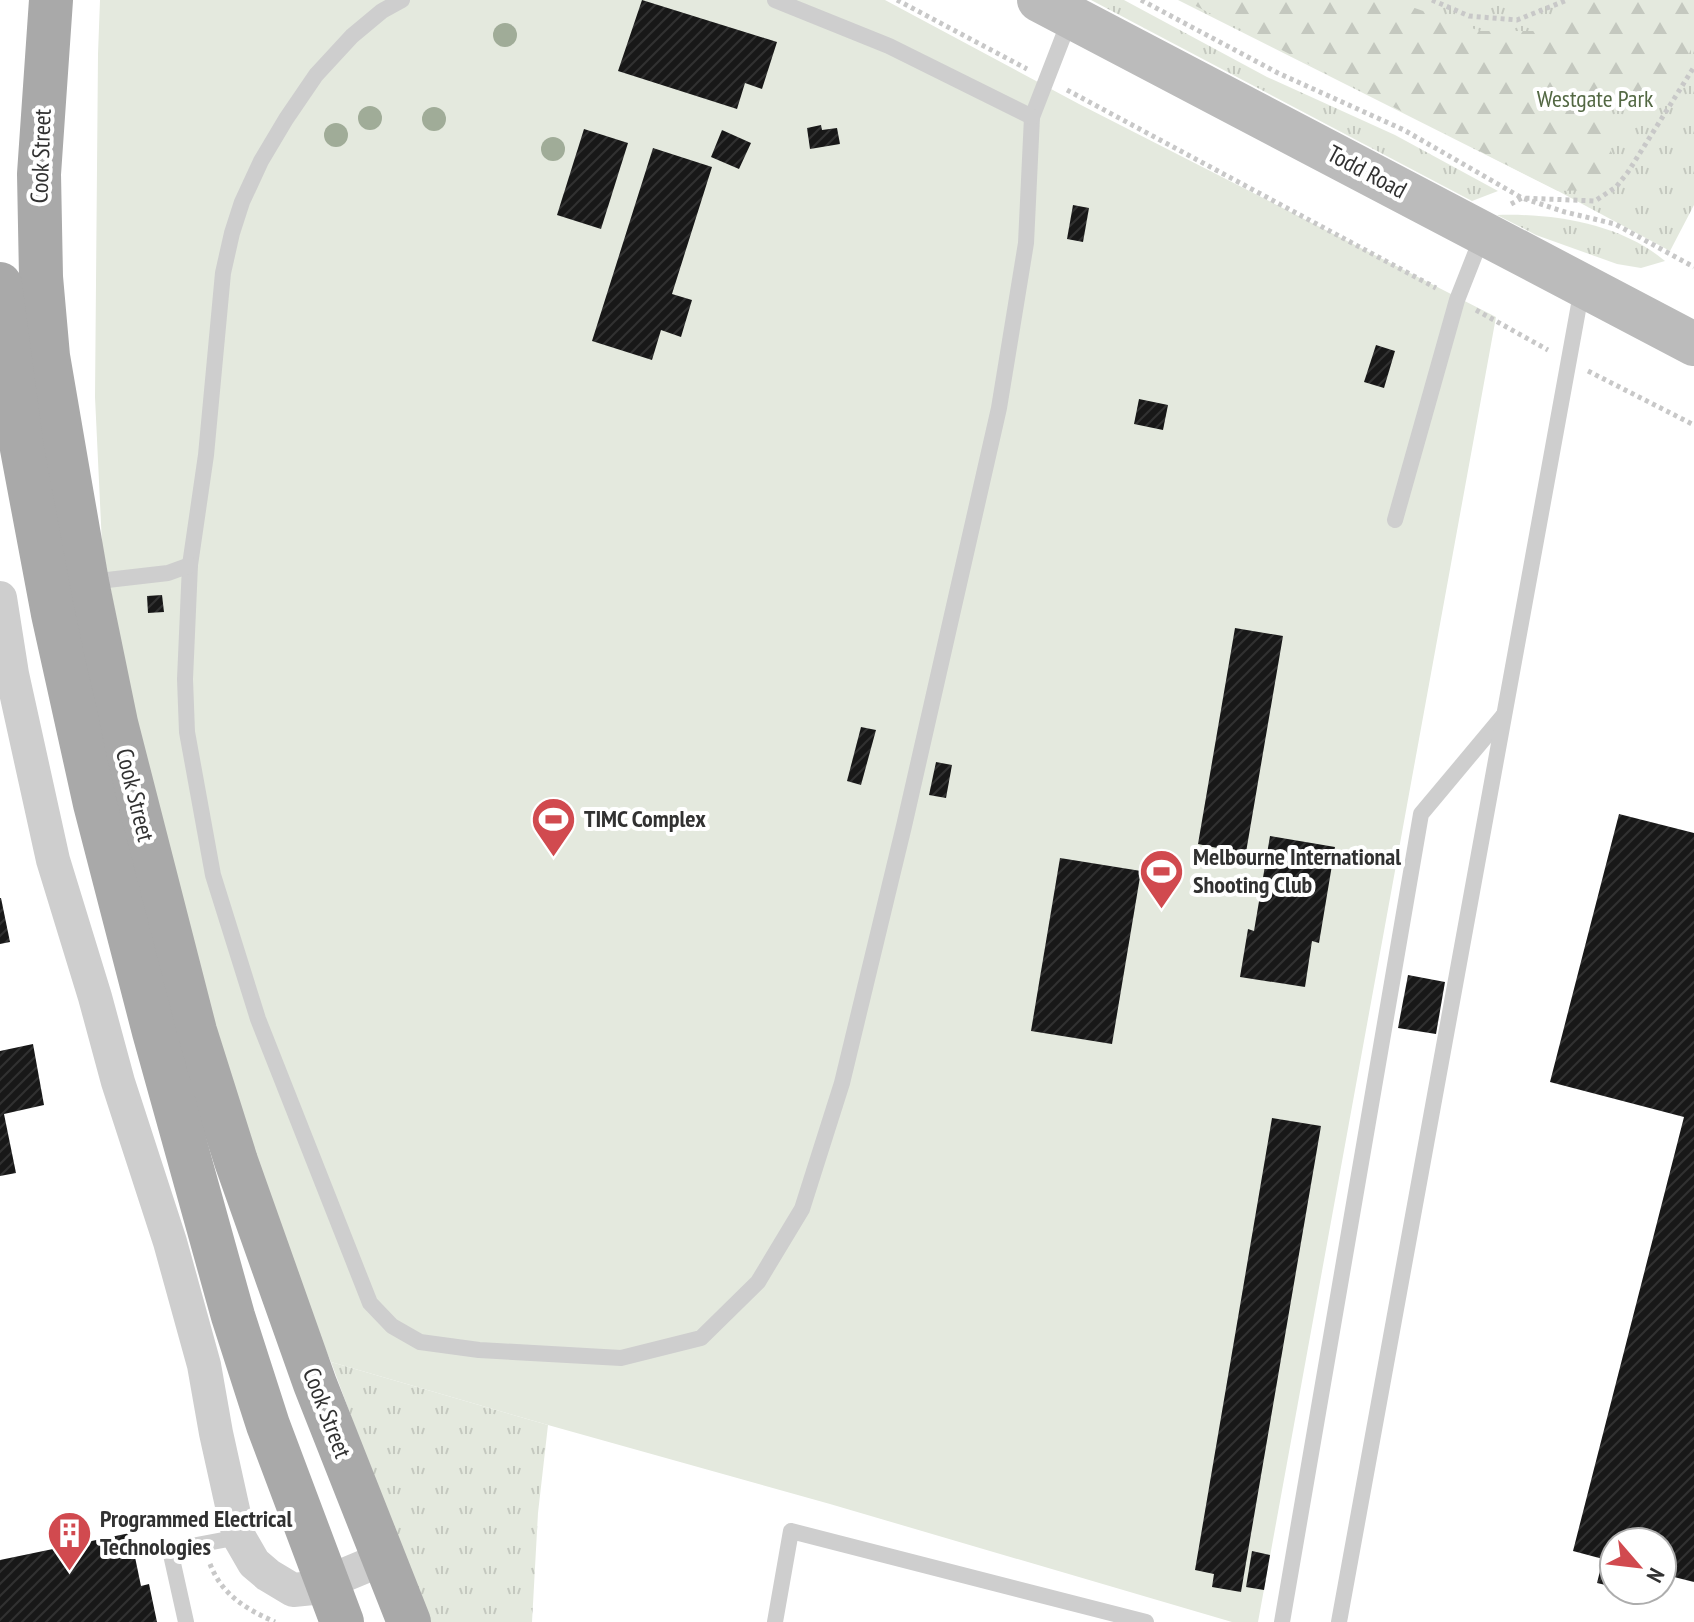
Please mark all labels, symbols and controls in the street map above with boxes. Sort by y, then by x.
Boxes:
park label: Westgate Park [1537,83,1654,114]
street label: Cook Street [23,108,58,204]
street label: Todd Road [1322,138,1412,205]
street label: Cook Street [109,745,162,845]
sports icon: TIMC Complex [529,795,577,858]
place label: TIMC Complex [584,803,706,834]
place label: Melbourne International Shooting Club [1193,841,1401,900]
sports icon: Melbourne International Shooting Club [1138,847,1186,910]
street label: Cook Street [296,1363,359,1463]
place label: Programmed Electrical Technologies [100,1503,292,1562]
building icon: Programmed Electrical Technologies [45,1509,93,1572]
north arrow [1598,1526,1678,1606]
text: N [1641,1564,1671,1587]

